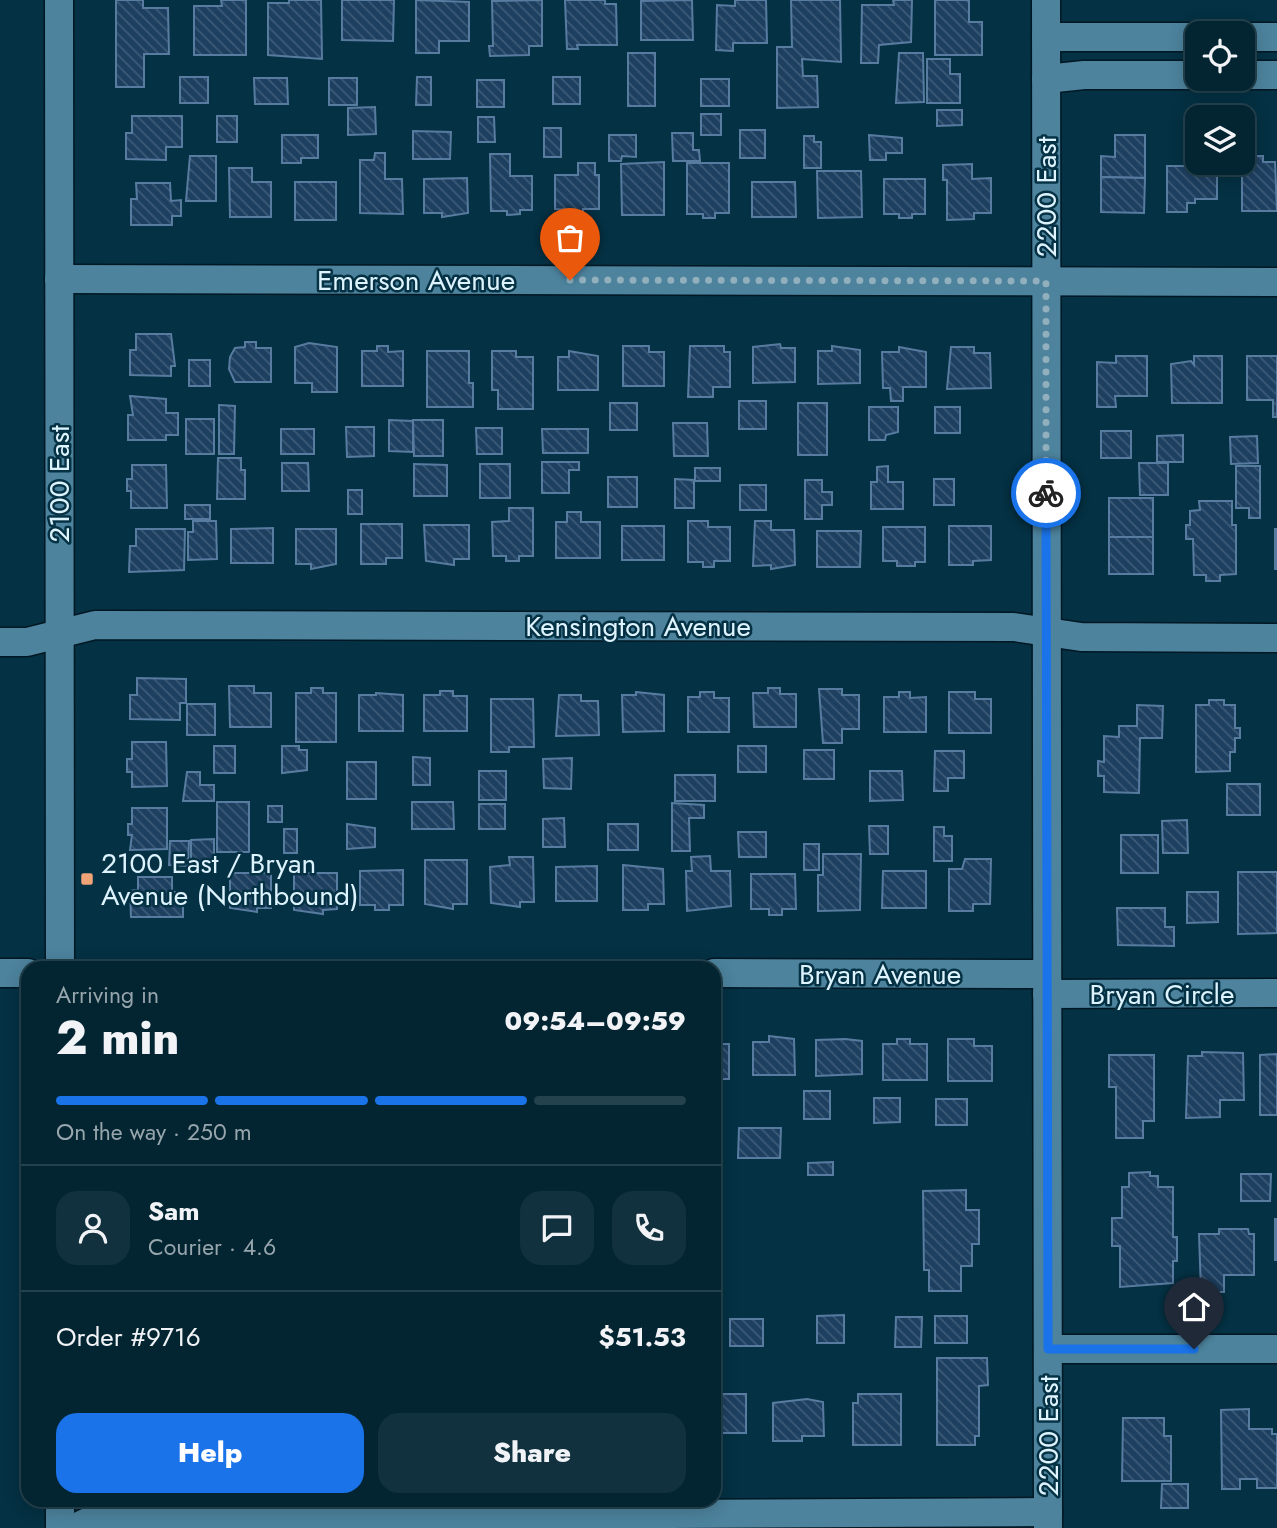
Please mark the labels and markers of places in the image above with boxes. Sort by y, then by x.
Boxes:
pin [540,208,600,280]
place label: 2100 East / Bryan Avenue (Northbound) [101,843,359,916]
marker: 2100 East / Bryan Avenue (Northbound) [79,871,95,887]
pin [1164,1277,1224,1349]

